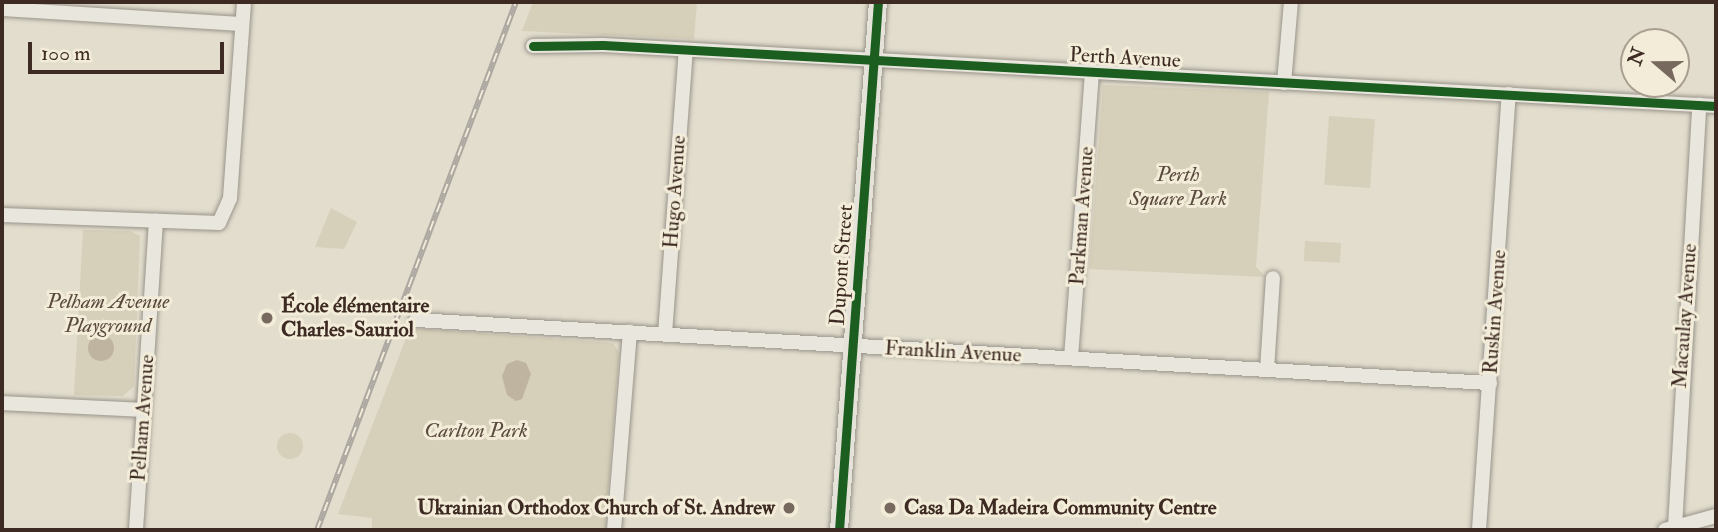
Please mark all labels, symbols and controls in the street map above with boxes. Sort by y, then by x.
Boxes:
scale bar [32,28,228,72]
north arrow [1620,28,1690,98]
text: 100 m [41,40,91,67]
street label: Perth Avenue [1069,43,1181,73]
text: N [1623,44,1651,69]
street label: Hugo Avenue [658,134,692,250]
street label: Parkman Avenue [1065,146,1099,286]
park label: Perth Square Park [1129,162,1227,212]
street label: Dupont Street [825,204,859,326]
street label: Macaulay Avenue [1667,243,1703,389]
street label: Ruskin Avenue [1478,249,1512,375]
park label: Pelham Avenue Playground [47,289,169,339]
place label: École élémentaire Charles-Sauriol [281,293,429,343]
marker: École élémentaire Charles-Sauriol [259,310,275,326]
street label: Franklin Avenue [884,336,1022,368]
street label: Pelham Avenue [126,354,160,482]
park label: Carlton Park [424,418,528,444]
place label: Ukrainian Orthodox Church of St. Andrew [417,495,775,521]
place label: Casa Da Madeira Community Centre [904,495,1216,521]
marker: Ukrainian Orthodox Church of St. Andrew [781,500,797,516]
marker: Casa Da Madeira Community Centre [882,500,898,516]

